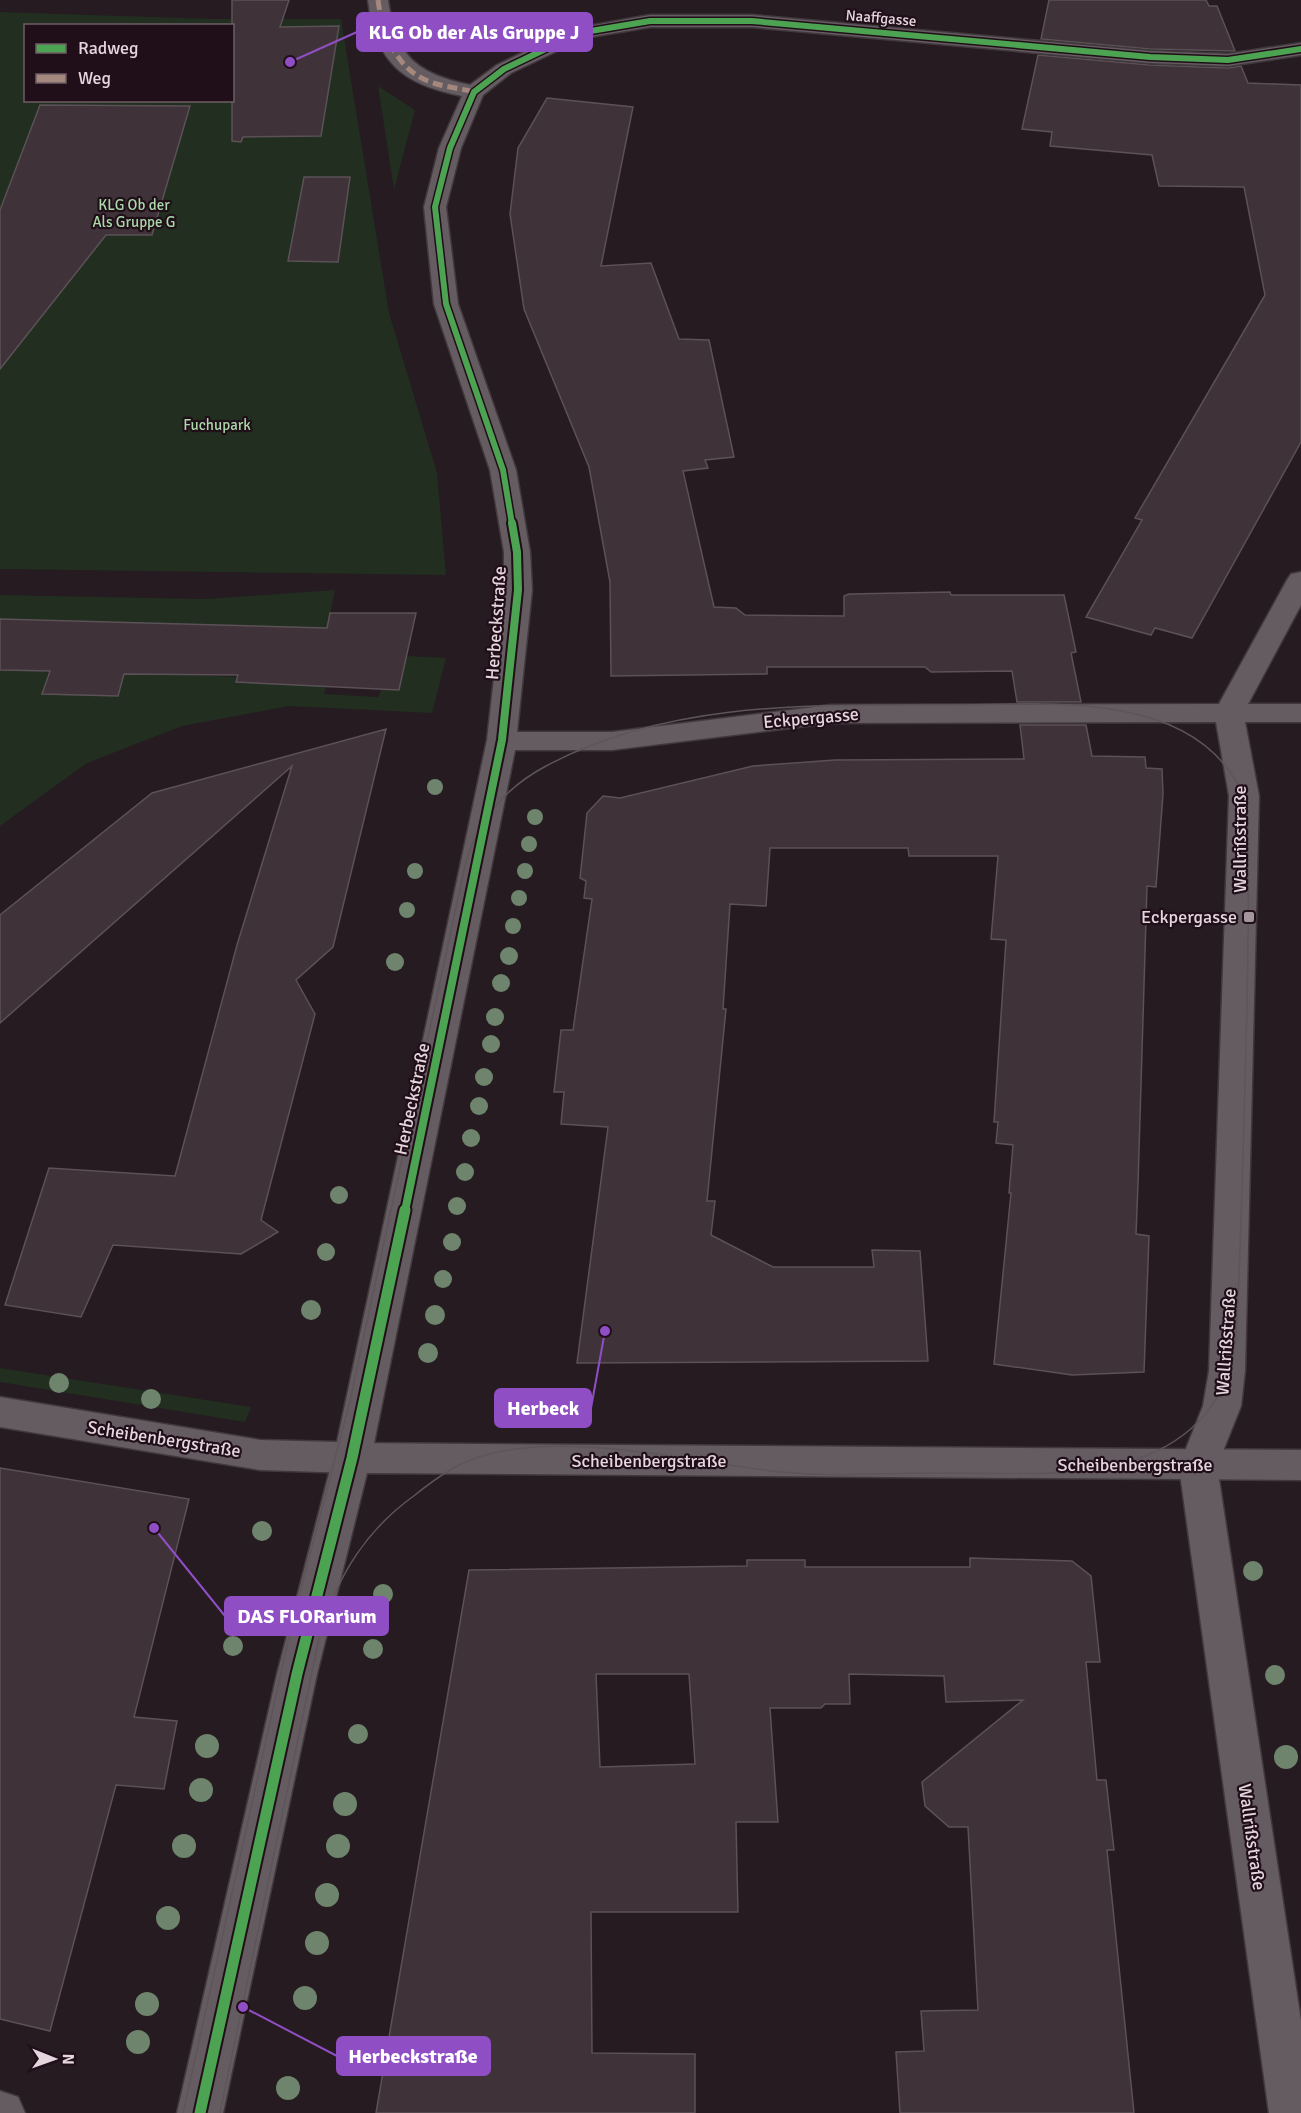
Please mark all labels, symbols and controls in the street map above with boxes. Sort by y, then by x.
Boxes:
street label: Naaffgasse [845,6,917,30]
callout: KLG Ob der Als Gruppe J [357,13,592,51]
text: KLG Ob der Als Gruppe J [369,20,579,45]
legend [24,24,234,102]
text: Radweg [78,37,139,59]
text: Weg [78,67,111,89]
park label: KLG Ob der Als Gruppe G [92,196,176,231]
park label: Fuchupark [183,416,251,434]
street label: Herbeckstraße [481,565,511,681]
street label: Eckpergasse [762,703,860,733]
street label: Wallrißstraße [1229,785,1251,893]
place label: Eckpergasse [1141,906,1237,928]
marker: Eckpergasse [1242,910,1256,924]
street label: Herbeckstraße [389,1041,435,1157]
street label: Wallrißstraße [1211,1288,1241,1396]
callout: Herbeck [495,1389,591,1427]
text: Herbeck [507,1396,580,1421]
street label: Scheibenbergstraße [86,1416,242,1462]
street label: Scheibenbergstraße [571,1450,727,1472]
street label: Scheibenbergstraße [1057,1454,1213,1476]
callout: DAS FLORarium [225,1597,388,1635]
text: DAS FLORarium [237,1604,377,1629]
street label: Wallrißstraße [1234,1782,1270,1892]
north arrow [24,2029,84,2089]
callout: Herbeckstraße [337,2037,490,2075]
text: Herbeckstraße [348,2044,478,2069]
text: N [58,2054,78,2065]

